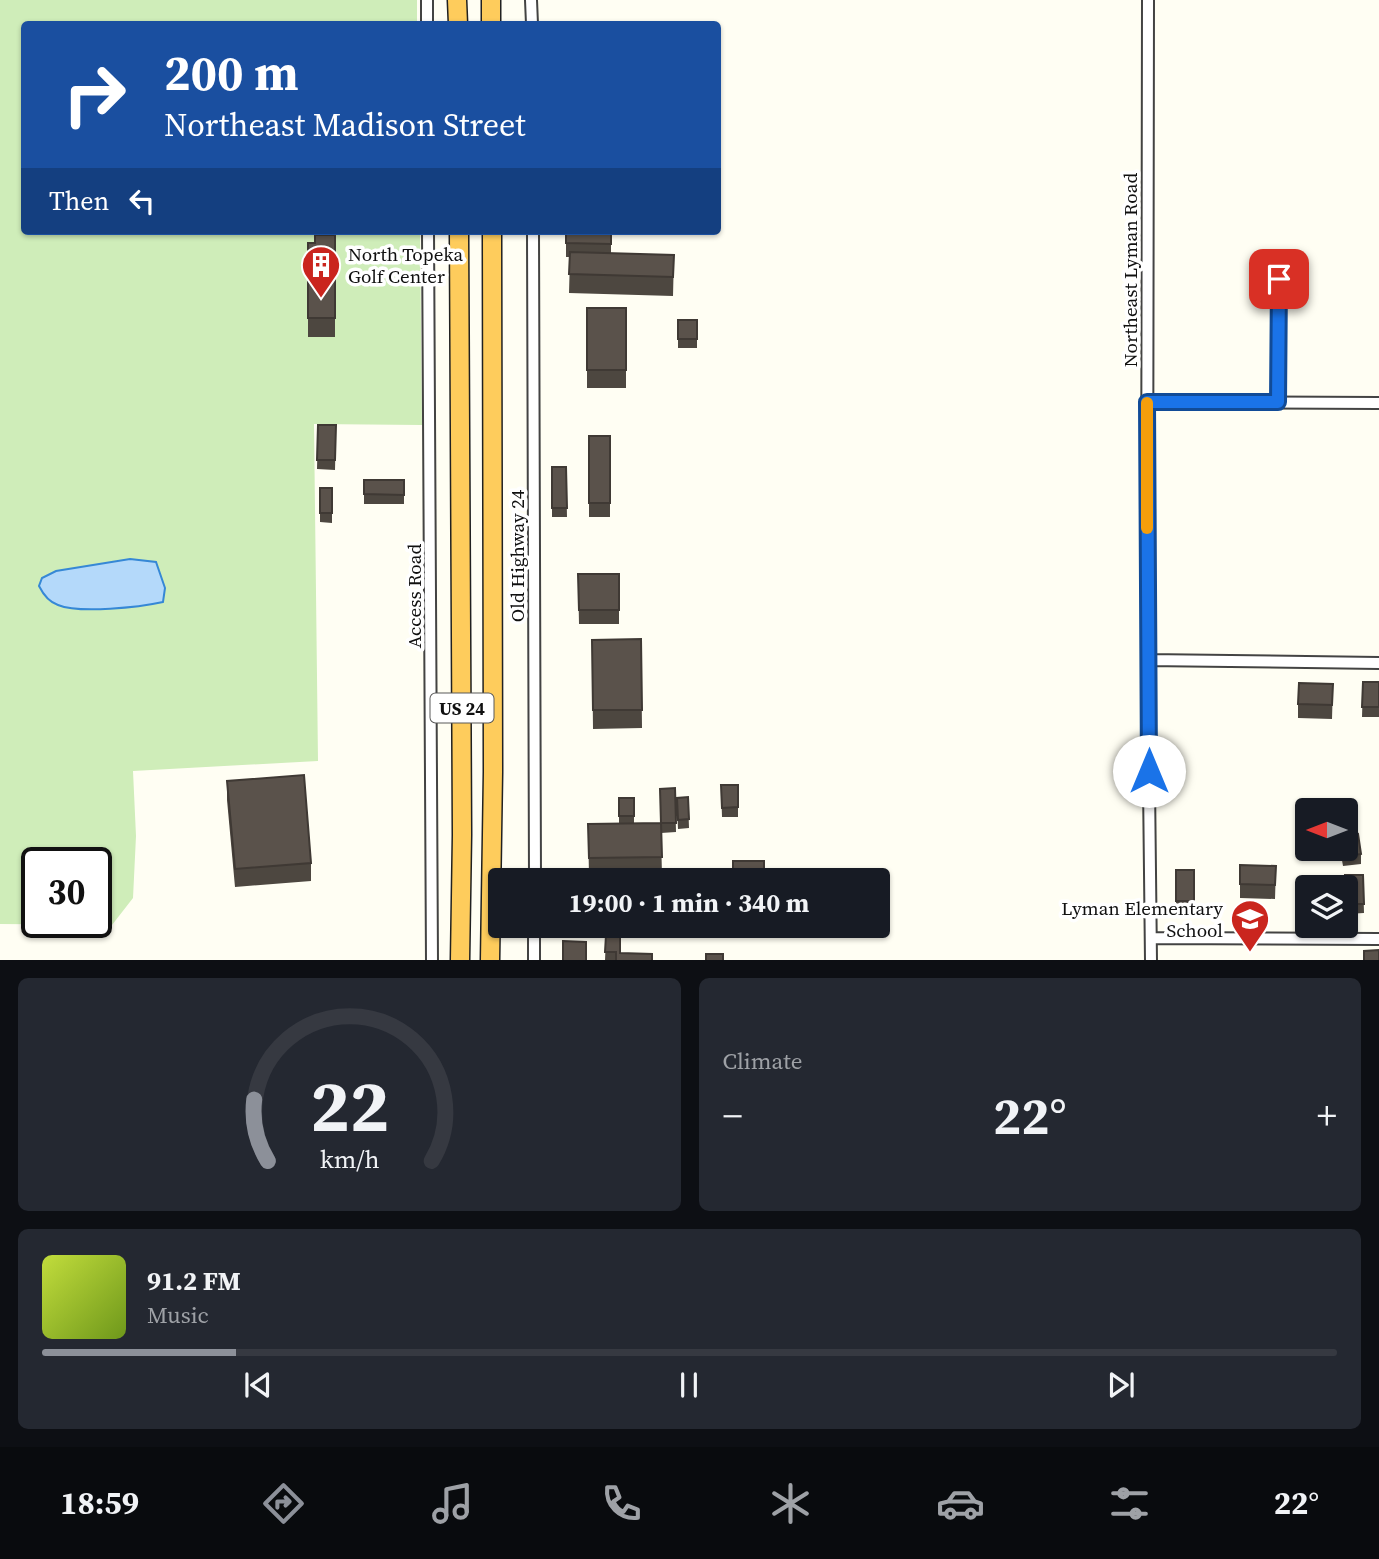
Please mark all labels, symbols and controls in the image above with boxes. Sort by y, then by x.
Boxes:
text: 200 m [164,39,299,106]
icon: right [49,49,140,140]
text: Northeast Madison Street [164,103,526,147]
street label: Northeast Lyman Road [1117,173,1143,367]
icon: left [123,182,161,220]
text: Then [49,183,109,219]
place label: North Topeka Golf Center [348,241,464,289]
building icon: North Topeka Golf Center [300,244,342,299]
pin [1249,249,1309,309]
icon: arrive [1260,260,1298,298]
street label: Old Highway 24 [504,489,530,622]
street label: Access Road [401,544,427,648]
road number: US 24 [430,694,494,722]
position arrow [1112,734,1186,808]
north arrow [1295,798,1358,861]
map controls [1295,798,1358,938]
speed limit sign: 30 [21,847,112,938]
button: layers [1295,875,1358,938]
text: 19:00 · 1 min · 340 m [569,885,809,921]
place label: Lyman Elementary School [1061,895,1223,943]
school or university icon: Lyman Elementary School [1229,898,1271,953]
text: Climate [723,1045,802,1077]
text: 22 [310,1056,389,1155]
text: 22° [993,1080,1066,1151]
text: − [723,1090,743,1142]
text: + [1317,1090,1337,1142]
text: km/h [319,1141,379,1175]
text: 91.2 FM [147,1263,241,1299]
text: Music [147,1299,209,1331]
icon: previous [239,1366,277,1404]
icon: pause [670,1366,708,1404]
icon: next [1102,1366,1140,1404]
icon: directions [259,1479,308,1528]
icon: music [428,1479,477,1528]
icon: phone [597,1479,646,1528]
icon: climate [766,1479,815,1528]
icon: car [936,1479,985,1528]
icon: filters [1105,1479,1154,1528]
text: 18:59 [60,1481,139,1525]
text: 22° [1274,1481,1319,1525]

